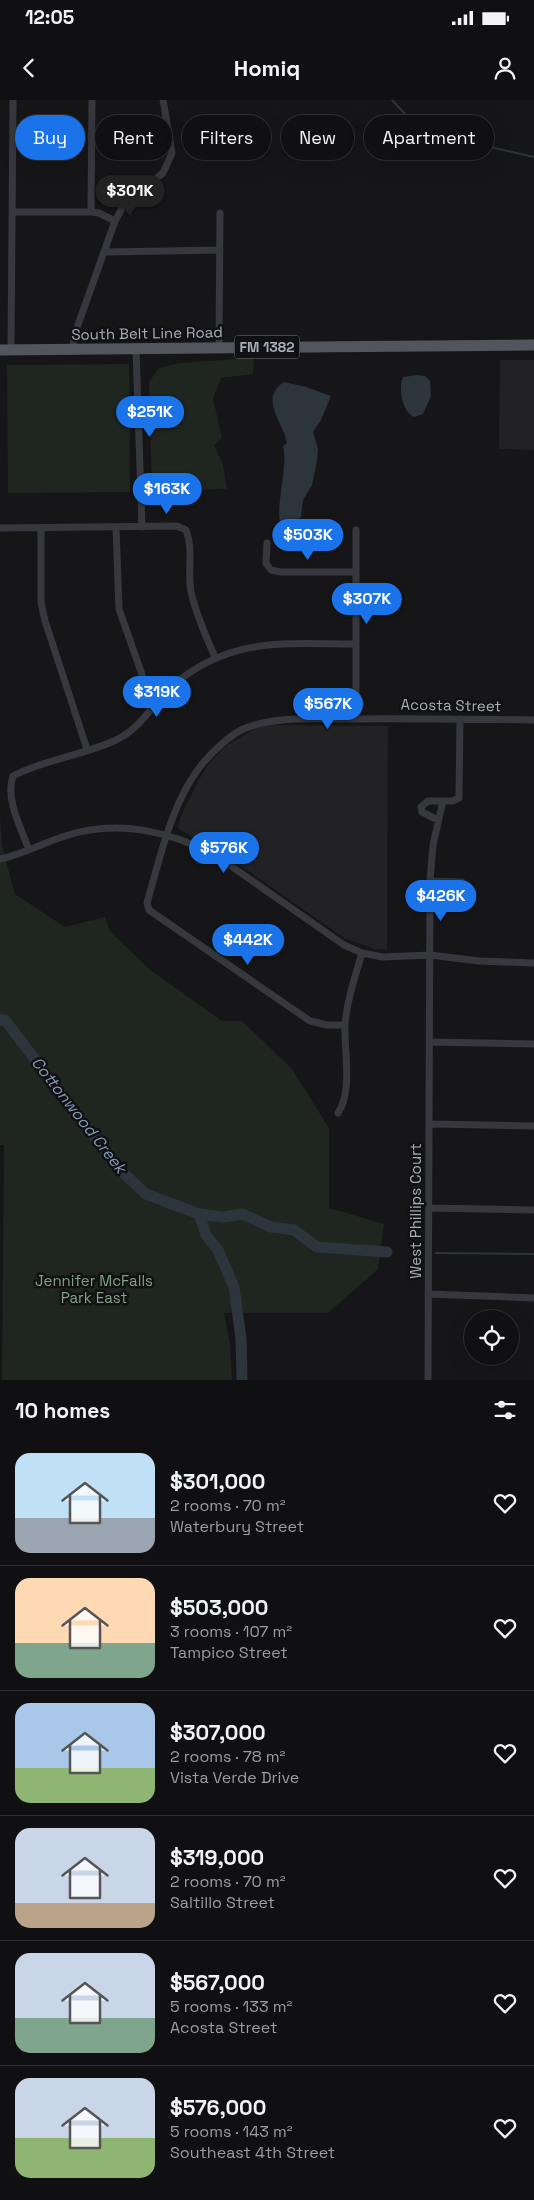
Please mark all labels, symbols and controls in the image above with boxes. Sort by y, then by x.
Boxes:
text: 12:05 [25,5,74,30]
icon: back [15,54,43,82]
text: Homiq [234,54,300,82]
icon: person [491,54,519,82]
chip: Buy [15,115,85,160]
chip: Rent [95,115,172,160]
chip: Filters [182,115,271,160]
chip: New [281,115,354,160]
chip: Apartment [364,115,494,160]
pin: $301K [95,174,165,217]
text: $301K [106,180,154,201]
street label: South Belt Line Road [71,322,223,344]
road number: FM 1382 [234,336,300,358]
pin: $251K [115,396,185,438]
text: $251K [127,401,173,422]
pin: $163K [132,472,202,515]
text: $163K [144,478,190,499]
pin: $503K [273,518,343,561]
text: $503K [283,524,333,545]
pin: $307K [332,582,402,625]
text: $307K [343,588,391,609]
pin: $319K [122,676,192,718]
text: $319K [134,681,180,702]
pin: $567K [293,688,363,730]
text: $567K [304,693,352,714]
street label: Acosta Street [401,695,502,715]
pin: $576K [189,832,259,874]
text: $576K [200,837,248,858]
pin: $426K [406,880,476,922]
text: $426K [416,885,466,906]
pin: $442K [213,924,283,966]
text: $442K [223,929,273,950]
water label: Cottonwood Creek [27,1052,133,1180]
street label: West Phillips Court [406,1143,425,1279]
park label: Jennifer McFalls Park East [35,1271,153,1307]
map controls [464,1310,519,1365]
button: locate [464,1310,519,1365]
icon: filters [491,1396,519,1424]
text: 10 homes [15,1397,110,1424]
text: $301,000 [170,1468,265,1495]
icon: home [55,1473,115,1533]
icon: heart [491,1489,519,1517]
text: 2 rooms · 70 m² [170,1495,286,1516]
text: Waterbury Street [170,1516,304,1537]
text: $503,000 [170,1594,268,1621]
icon: home [55,1598,115,1658]
icon: heart [491,1614,519,1642]
text: 3 rooms · 107 m² [170,1621,292,1642]
text: Tampico Street [170,1642,288,1663]
text: $307,000 [170,1719,266,1746]
icon: home [55,1723,115,1783]
icon: heart [491,1739,519,1767]
text: 2 rooms · 78 m² [170,1746,285,1767]
text: Vista Verde Drive [170,1767,299,1788]
text: $319,000 [170,1844,264,1871]
icon: home [55,1848,115,1908]
icon: heart [491,1864,519,1892]
text: 2 rooms · 70 m² [170,1871,286,1892]
text: Saltillo Street [170,1892,275,1913]
text: $567,000 [170,1969,265,1996]
icon: home [55,1973,115,2033]
icon: heart [491,1989,519,2017]
text: 5 rooms · 133 m² [170,1996,292,2017]
text: Acosta Street [170,2017,277,2038]
text: $576,000 [170,2094,266,2121]
icon: home [55,2098,115,2158]
icon: heart [491,2114,519,2142]
text: 5 rooms · 143 m² [170,2121,293,2142]
text: Southeast 4th Street [170,2142,335,2163]

